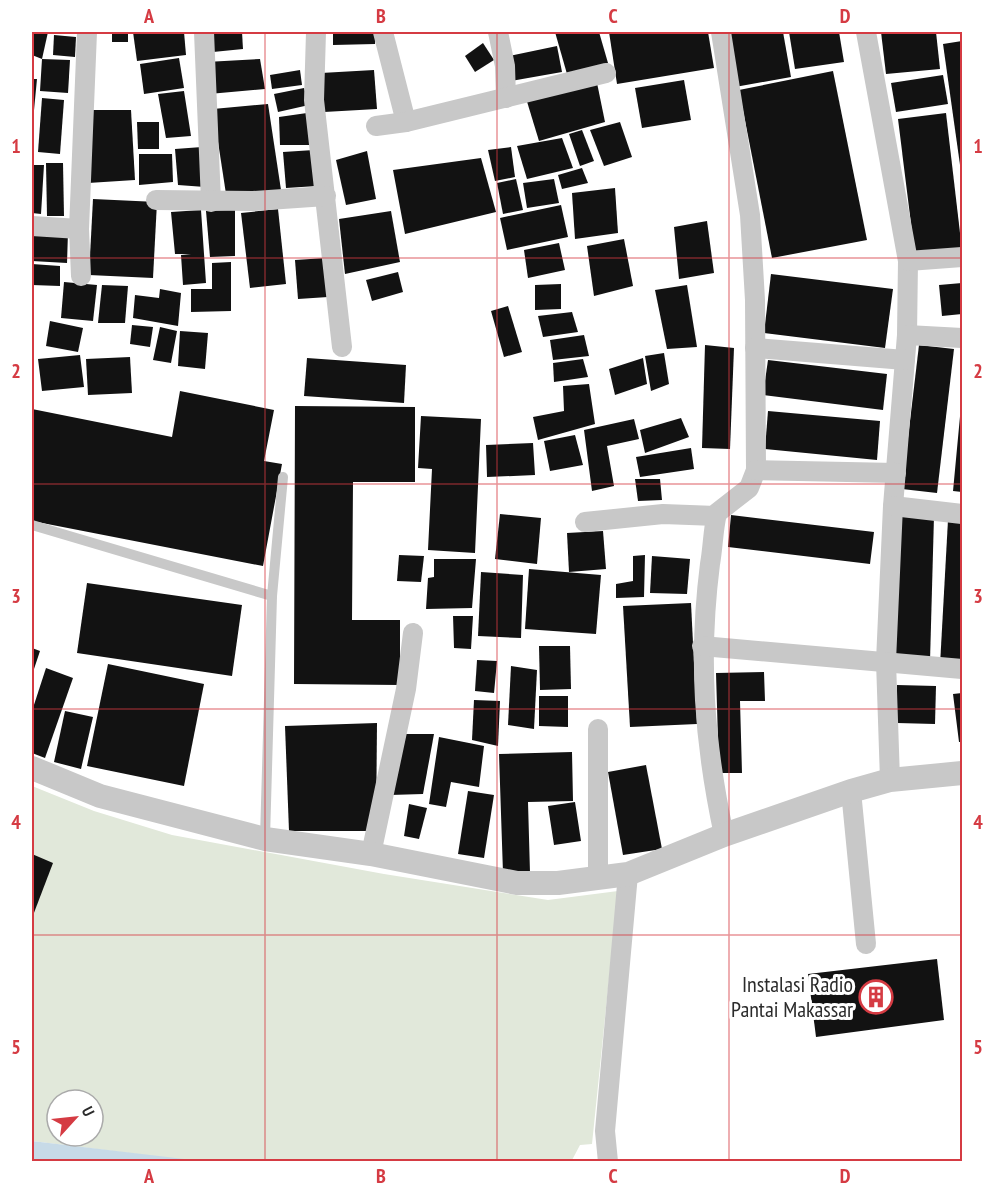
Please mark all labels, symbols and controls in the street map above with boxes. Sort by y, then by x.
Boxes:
text: A [143,3,155,29]
text: B [376,3,386,29]
text: C [608,3,618,29]
text: D [840,3,851,29]
text: 1 [11,133,21,159]
text: 1 [973,133,983,159]
text: 2 [11,358,21,384]
text: 2 [973,358,983,384]
text: 3 [11,583,21,609]
text: 3 [973,583,983,609]
text: 4 [11,809,21,835]
text: 4 [973,809,983,835]
place label: Instalasi Radio Pantai Makassar [731,970,853,1023]
building icon: Instalasi Radio Pantai Makassar [858,979,894,1015]
text: 5 [11,1034,21,1060]
text: 5 [973,1034,983,1060]
north arrow [45,1088,105,1148]
text: U [78,1103,99,1119]
text: A [143,1163,155,1189]
text: B [376,1163,386,1189]
text: C [608,1163,618,1189]
text: D [840,1163,851,1189]

